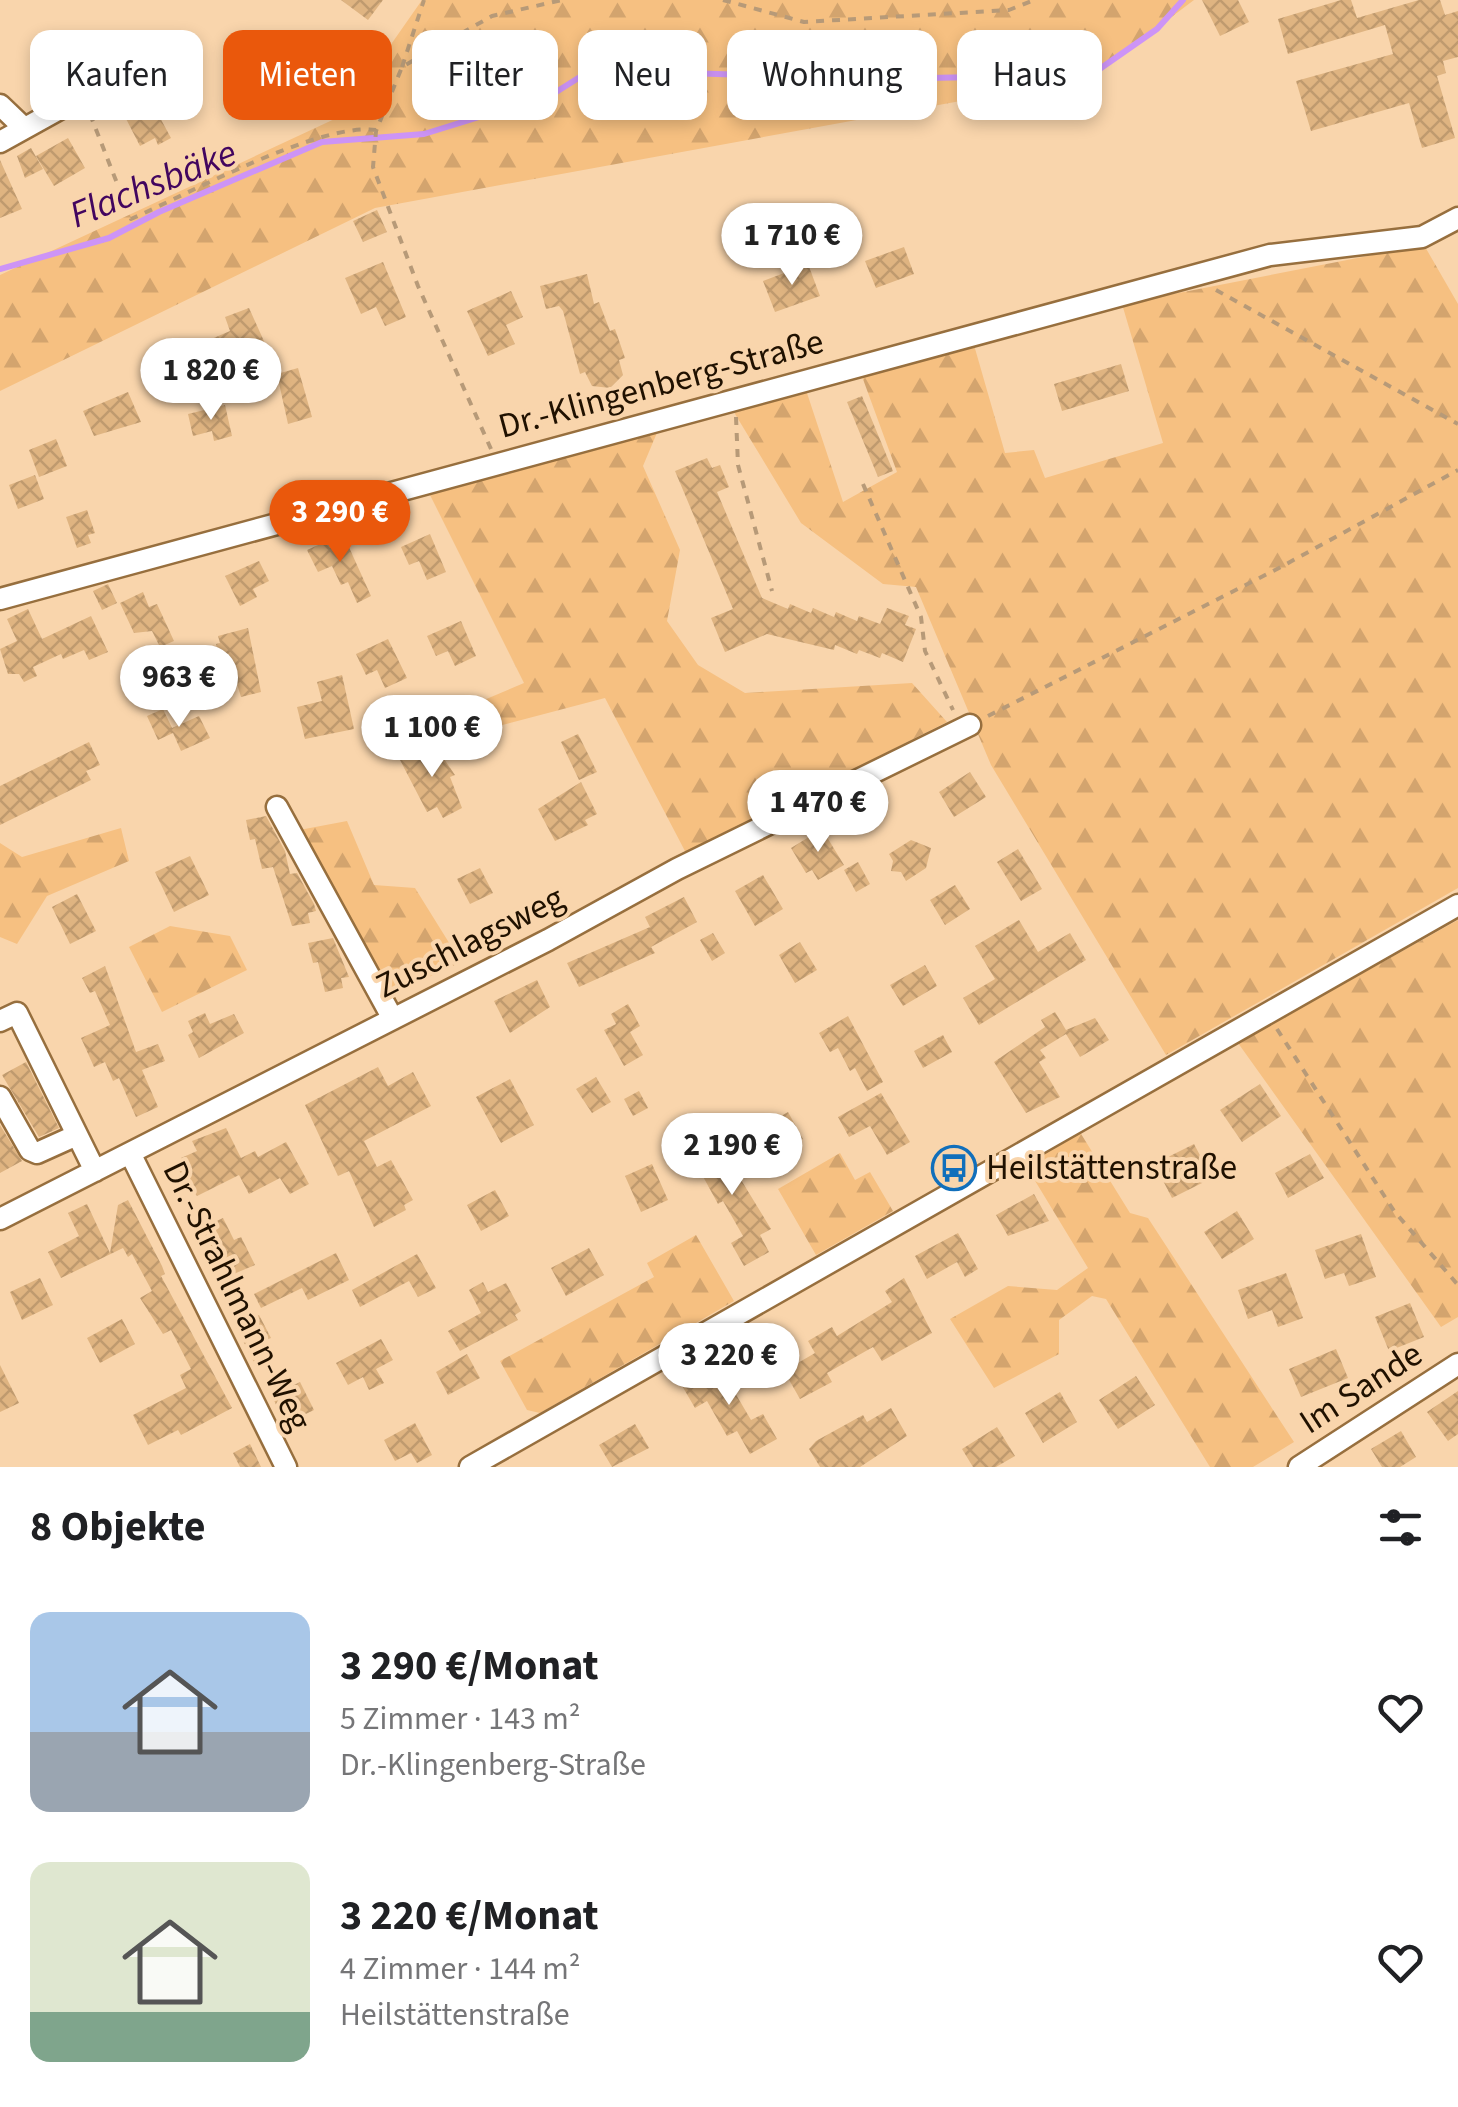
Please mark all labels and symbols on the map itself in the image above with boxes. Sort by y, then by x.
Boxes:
water label: Flachsbäke [61,126,245,242]
pin: 1 710 € [700,203,884,288]
street label: Dr.-Klingenberg-Straße [493,317,829,451]
pin: 1 820 € [119,338,303,423]
pin: 3 290 € [248,480,432,565]
pin: 963 € [109,645,249,730]
pin: 1 100 € [340,695,524,780]
pin: 1 470 € [726,770,910,855]
street label: Zuschlagsweg [367,873,573,1011]
pin: 2 190 € [640,1113,824,1198]
place label: Heilstättenstraße [986,1143,1237,1193]
bus stop icon: Heilstättenstraße [931,1145,977,1191]
street label: Dr.-Strahlmann-Weg [150,1153,324,1440]
pin: 3 220 € [637,1323,821,1408]
street label: Im Sande [1290,1330,1432,1446]

